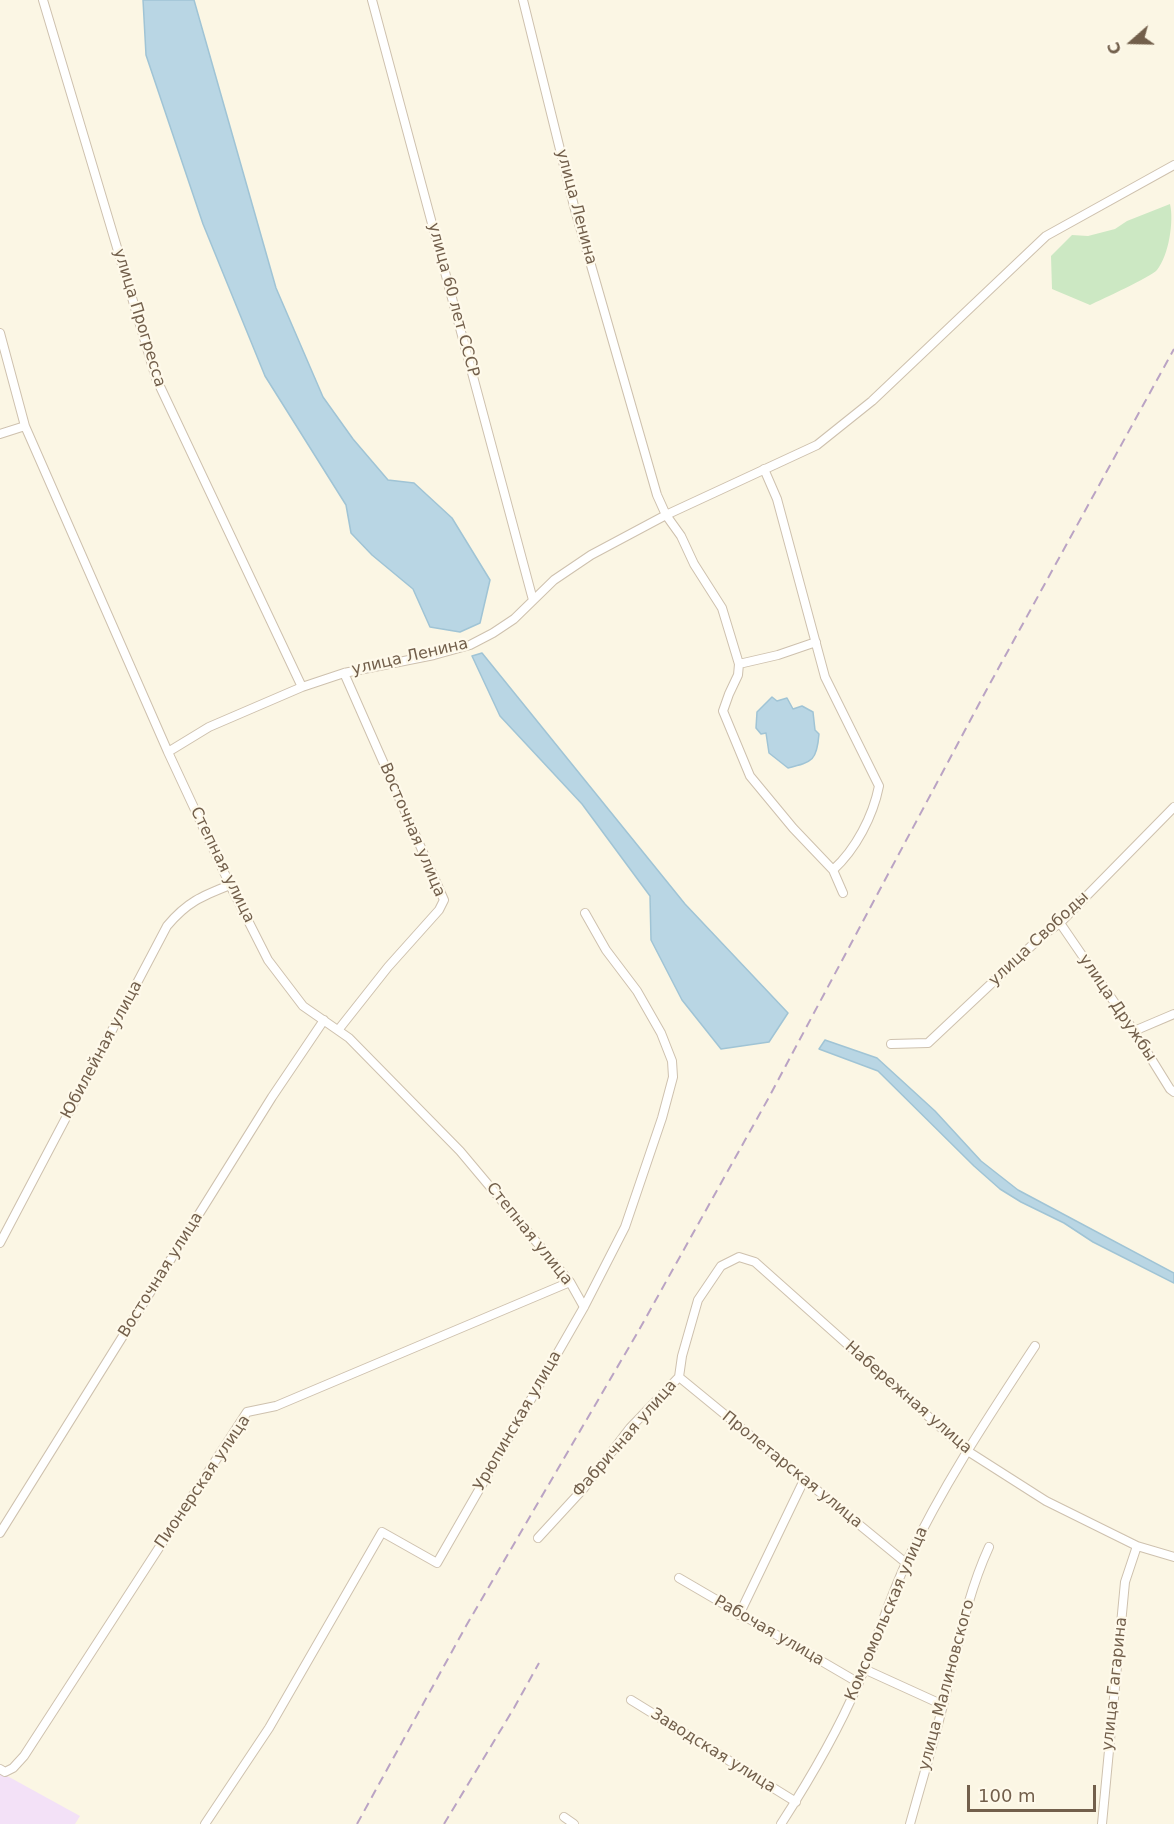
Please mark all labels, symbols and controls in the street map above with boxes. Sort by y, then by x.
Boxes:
north arrow [1102,12,1162,72]
text: С [1104,40,1126,57]
street label: улица Ленина [551,147,601,267]
street label: улица 60 лет СССР [423,221,483,379]
street label: улица Прогресса [109,247,169,389]
street label: улица Ленина [350,634,470,680]
street label: Восточная улица [375,760,449,900]
street label: Степная улица [186,804,258,926]
street label: улица Свободы [985,888,1093,990]
street label: улица Дружбы [1074,951,1160,1065]
street label: Юбилейная улица [57,978,147,1122]
street label: Степная улица [482,1179,576,1289]
street label: Восточная улица [115,1209,207,1341]
street label: Набережная улица [841,1338,975,1458]
street label: Урюпинская улица [470,1348,566,1494]
street label: Фабричная улица [569,1376,681,1502]
street label: Пролетарская улица [718,1407,866,1533]
street label: Пионерская улица [151,1412,255,1552]
street label: Комсомольская улица [842,1524,932,1704]
street label: Рабочая улица [711,1592,827,1670]
street label: улица Малиновского [915,1597,979,1773]
street label: улица Гагарина [1098,1616,1132,1752]
street label: Заводская улица [647,1705,779,1797]
scale bar [970,1773,1099,1811]
text: 100 m [978,1785,1036,1806]

